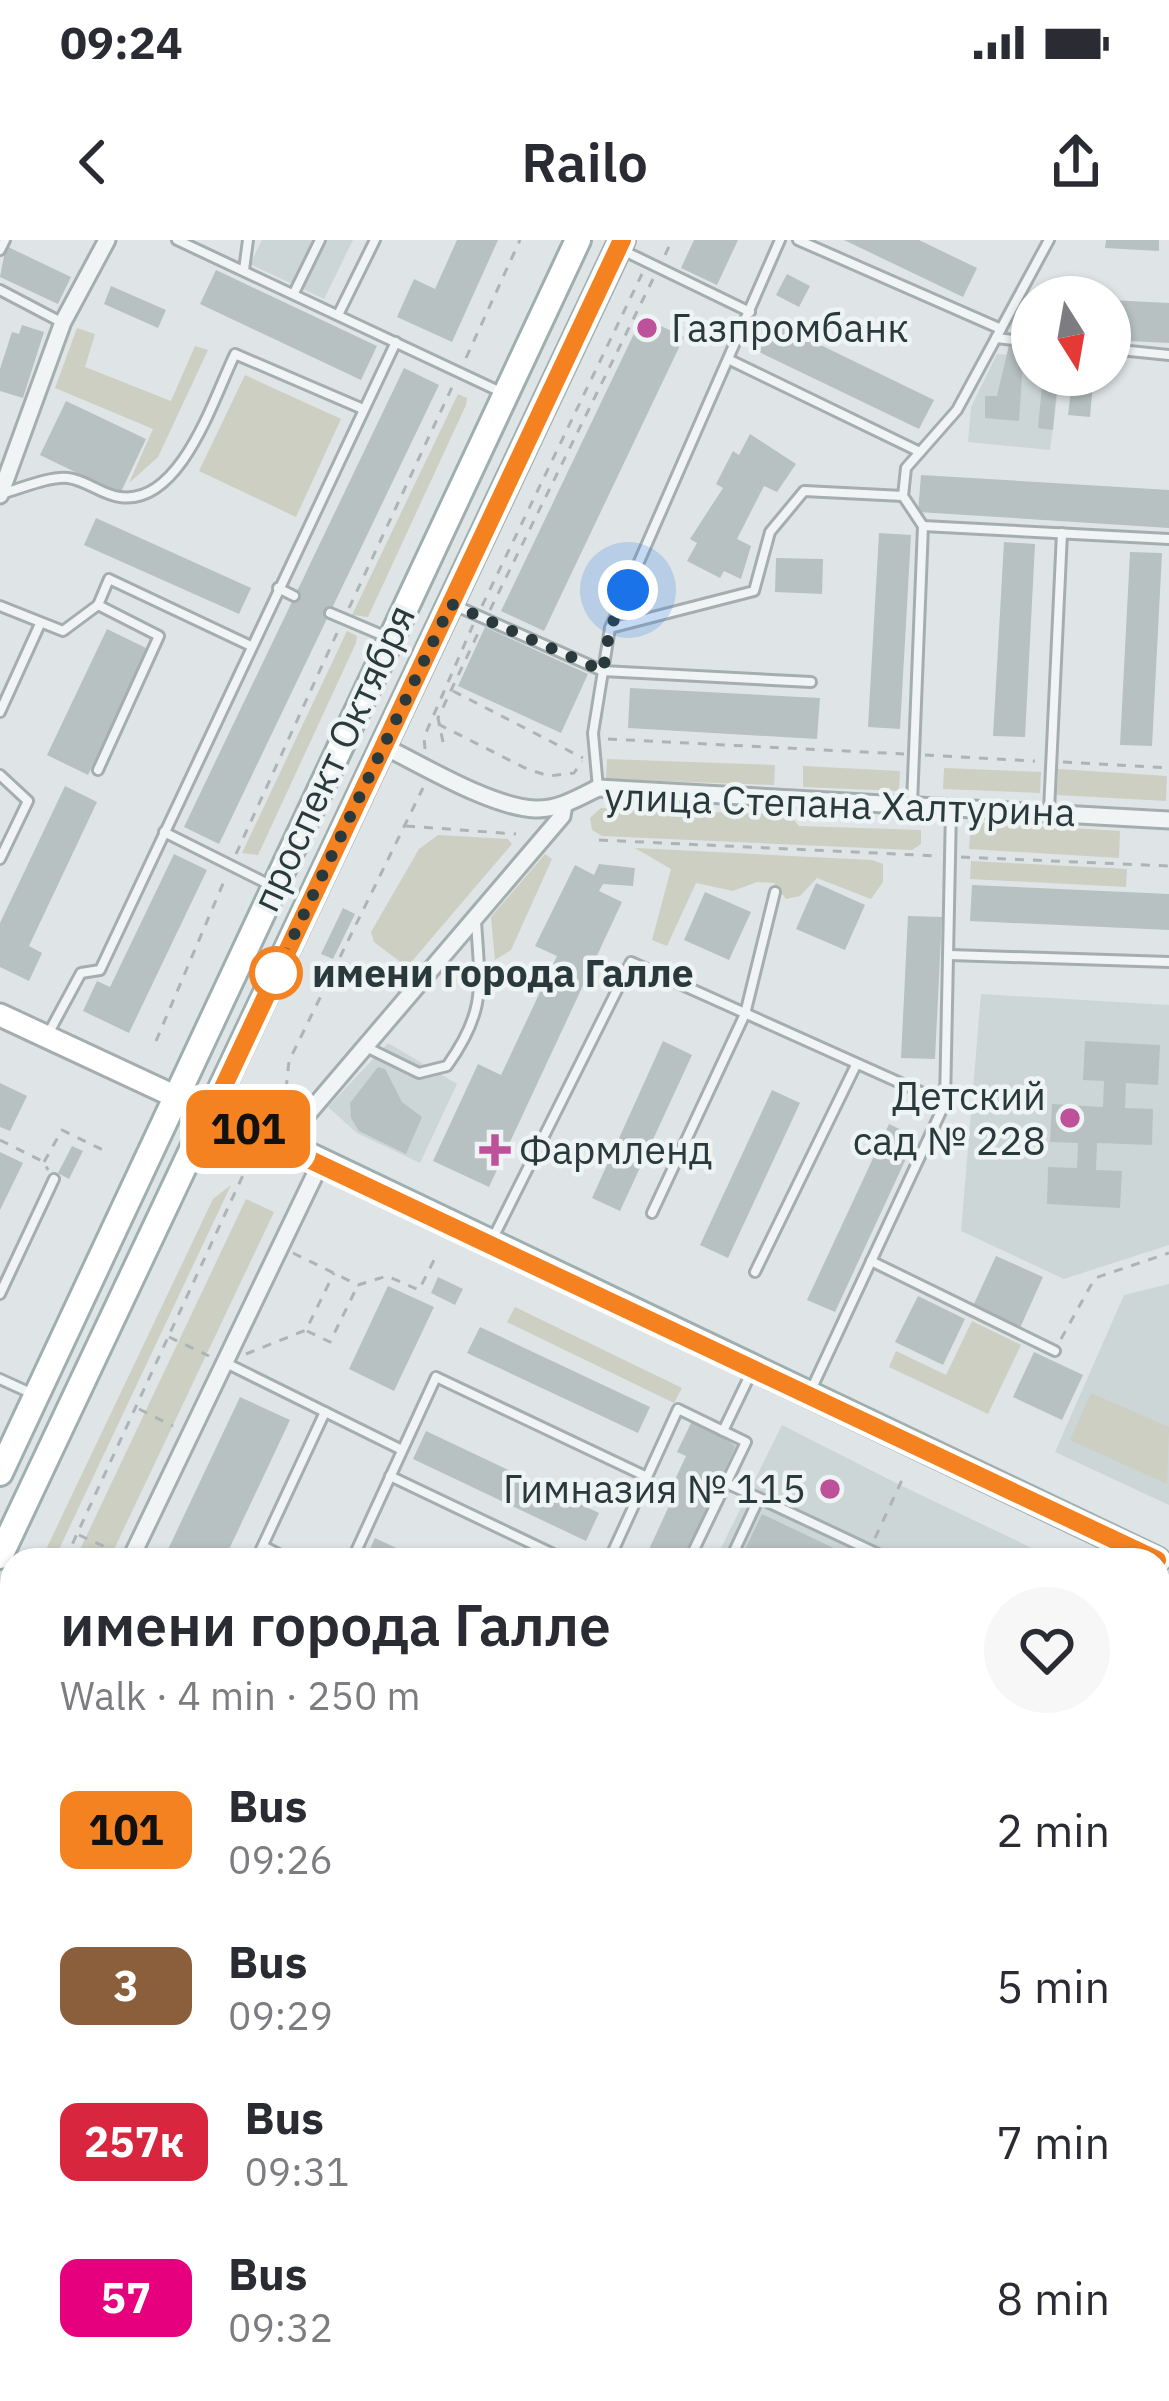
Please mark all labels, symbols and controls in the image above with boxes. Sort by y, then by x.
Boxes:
text: 09:24 [60,13,183,71]
text: Railo [521,127,648,197]
icon: back [60,129,126,195]
icon: share [1043,129,1109,195]
north arrow [1011,276,1131,396]
map controls [1011,276,1131,396]
place label: Газпромбанк [671,302,909,353]
marker: Газпромбанк [634,315,660,341]
your location [598,560,658,620]
street label: проспект Октября [239,596,426,919]
street label: улица Степана Халтурина [604,770,1076,837]
place label: имени города Галле [312,947,694,998]
marker: имени города Галле [251,948,301,998]
place label: Детский сад № 228 [853,1070,1046,1166]
line badge: 101 [179,1090,317,1168]
text: 101 [210,1101,286,1156]
marker: Детский сад № 228 [1057,1105,1083,1131]
place label: Фармленд [519,1124,712,1175]
marker: Фармленд [482,1137,508,1163]
place label: Гимназия № 115 [503,1463,806,1514]
marker: Гимназия № 115 [817,1476,843,1502]
button: heart [984,1587,1110,1713]
text: имени города Галле [60,1588,611,1662]
text: Walk · 4 min · 250 m [60,1670,421,1721]
text: Bus [228,1776,308,1834]
text: 2 min [996,1801,1110,1859]
text: 101 [88,1802,164,1857]
text: 09:26 [228,1834,333,1885]
text: Bus [228,1932,308,1990]
text: 5 min [996,1957,1110,2015]
text: 3 [113,1958,139,2013]
text: 09:29 [228,1990,333,2041]
text: Bus [244,2088,324,2146]
text: 7 min [996,2113,1110,2171]
text: 257к [84,2114,184,2169]
text: 09:31 [244,2146,349,2197]
text: Bus [228,2244,308,2302]
text: 8 min [996,2269,1110,2327]
text: 57 [101,2270,151,2325]
text: 09:32 [228,2302,333,2353]

